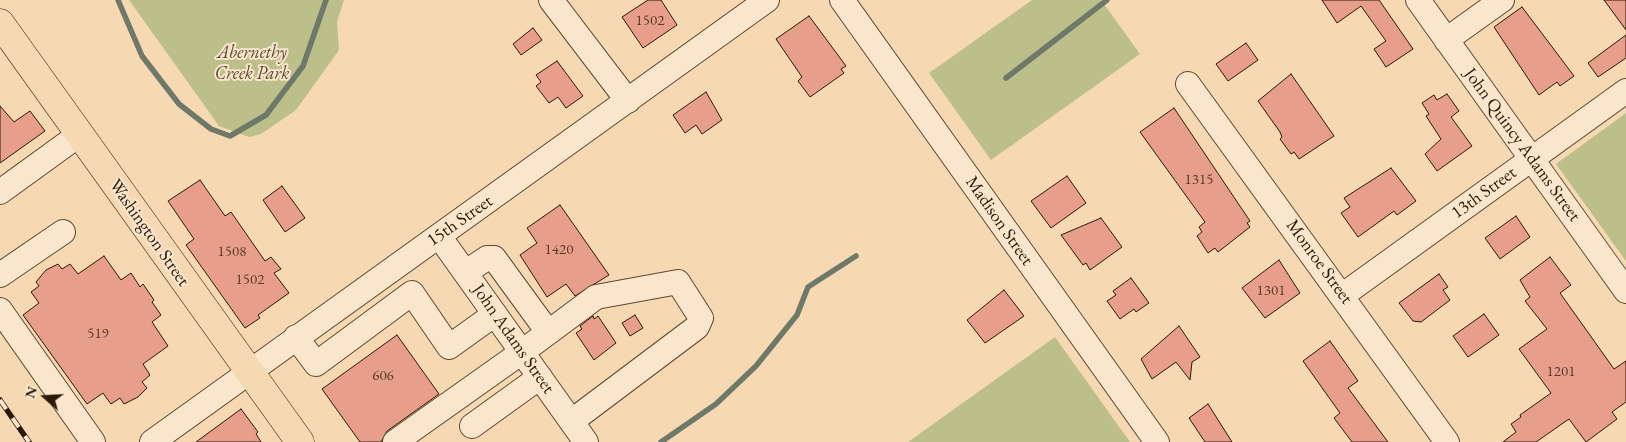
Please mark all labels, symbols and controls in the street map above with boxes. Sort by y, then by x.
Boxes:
house number: 1502 [636,12,664,30]
park label: Abernethy Creek Park [215,42,289,84]
street label: John Quincy Adams Street [1459,64,1585,226]
street label: 13th Street [1447,162,1521,224]
house number: 1315 [1185,171,1213,189]
street label: Madison Street [960,172,1038,270]
street label: Washington Street [104,175,194,291]
street label: 15th Street [423,191,497,251]
street label: Monroe Street [1281,215,1357,309]
house number: 1420 [545,241,573,259]
house number: 1508 [218,243,246,261]
house number: 1502 [236,271,264,289]
street label: John Adams Street [467,280,559,398]
house number: 1301 [1257,282,1285,300]
house number: 519 [87,325,109,343]
house number: 1201 [1547,363,1575,381]
house number: 606 [372,367,394,385]
north arrow [20,372,70,422]
text: N [20,384,41,400]

